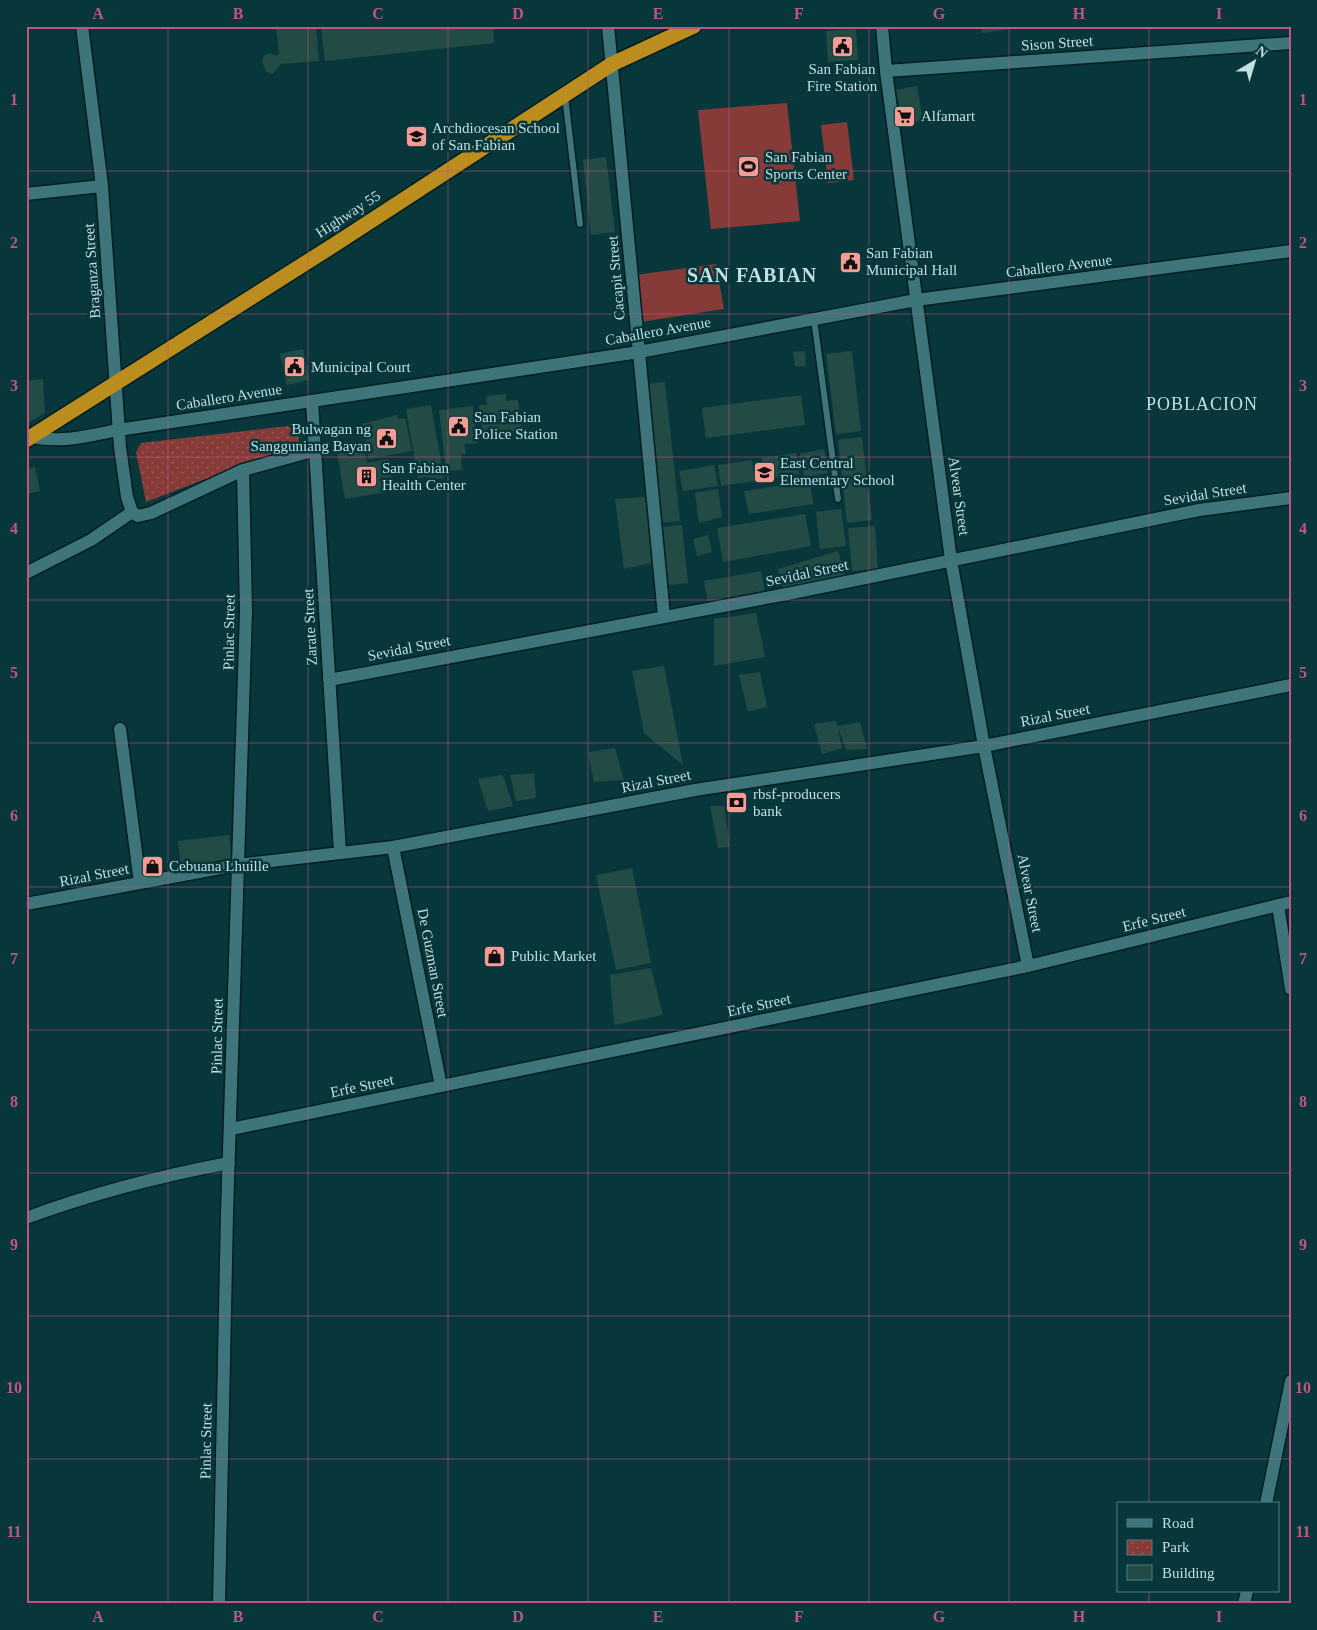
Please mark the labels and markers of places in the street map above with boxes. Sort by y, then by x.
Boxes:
public building icon: San Fabian Fire Station [830,34,854,58]
place label: San Fabian Fire Station [807,61,878,94]
supermarket icon: Alfamart [893,104,917,128]
place label: Alfamart [921,108,976,124]
place label: Archdiocesan School of San Fabian [432,120,560,153]
school or university icon: Archdiocesan School of San Fabian [404,125,428,149]
place label: San Fabian Sports Center [765,149,847,182]
sports icon: San Fabian Sports Center [737,154,761,178]
place label: San Fabian Municipal Hall [866,245,957,278]
public building icon: San Fabian Municipal Hall [838,250,862,274]
public building icon: Municipal Court [283,355,307,379]
place label: Municipal Court [311,359,411,375]
place label: San Fabian Police Station [474,409,558,442]
public building icon: San Fabian Police Station [446,414,470,438]
place label: Bulwagan ng Sangguniang Bayan [251,421,371,454]
public building icon: Bulwagan ng Sangguniang Bayan [375,426,399,450]
place label: East Central Elementary School [780,455,895,488]
place label: San Fabian Health Center [382,460,466,493]
school or university icon: East Central Elementary School [752,460,776,484]
building icon: San Fabian Health Center [354,465,378,489]
place label: rbsf-producers bank [753,786,841,819]
bank icon: rbsf-producers bank [725,791,749,815]
shop icon: Cebuana Lhuille [141,854,165,878]
place label: Cebuana Lhuille [169,858,269,874]
shop icon: Public Market [483,944,507,968]
place label: Public Market [511,948,597,964]

